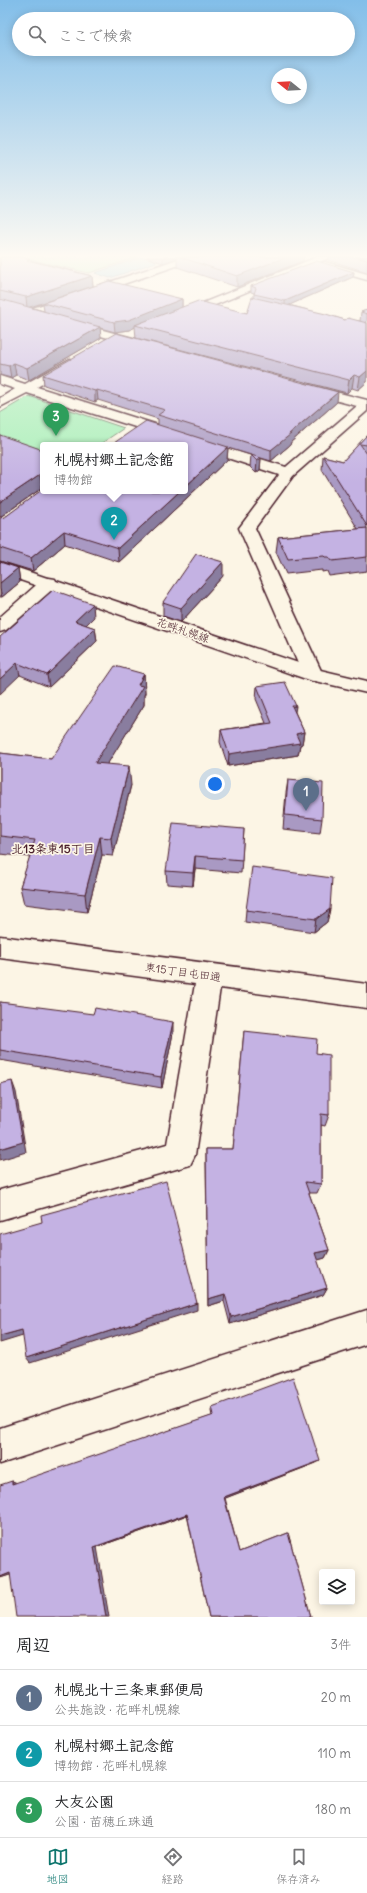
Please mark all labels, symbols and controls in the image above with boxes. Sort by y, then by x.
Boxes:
search box [12,12,355,56]
icon: search [26,23,48,45]
text: ここで検索 [58,26,133,45]
north arrow [271,68,307,104]
pin: 3 [43,403,69,436]
popup [40,442,188,494]
text: 札幌村郷土記念館 [54,450,174,469]
text: 博物館 [54,471,93,488]
pin: 2 [101,507,127,540]
street label: 花畔札幌線 [155,614,211,646]
your location [205,774,225,794]
pin: 1 [293,778,319,811]
district label: 北13条東15丁目 [11,841,95,856]
street label: 東15丁目屯田通 [144,960,222,984]
map controls [319,1569,355,1605]
button: layers [319,1569,355,1605]
text: 周辺 [16,1634,50,1656]
text: 3件 [331,1636,351,1653]
text: 札幌北十三条東郵便局 [54,1680,204,1699]
text: 1 [26,1689,32,1706]
text: 20 m [321,1689,351,1706]
text: 公共施設 · 花畔札幌線 [54,1701,180,1718]
text: 札幌村郷土記念館 [54,1736,174,1755]
text: 2 [25,1745,33,1762]
text: 110 m [318,1745,351,1762]
text: 博物館 · 花畔札幌線 [54,1757,167,1774]
text: 大友公園 [54,1792,114,1811]
text: 3 [25,1801,33,1818]
text: 180 m [315,1801,351,1818]
text: 公園 · 苗穂丘珠通 [54,1813,154,1830]
tab: 地図 [47,1846,69,1886]
tab: 経路 [162,1846,184,1886]
tab: 保存済み [277,1846,321,1886]

